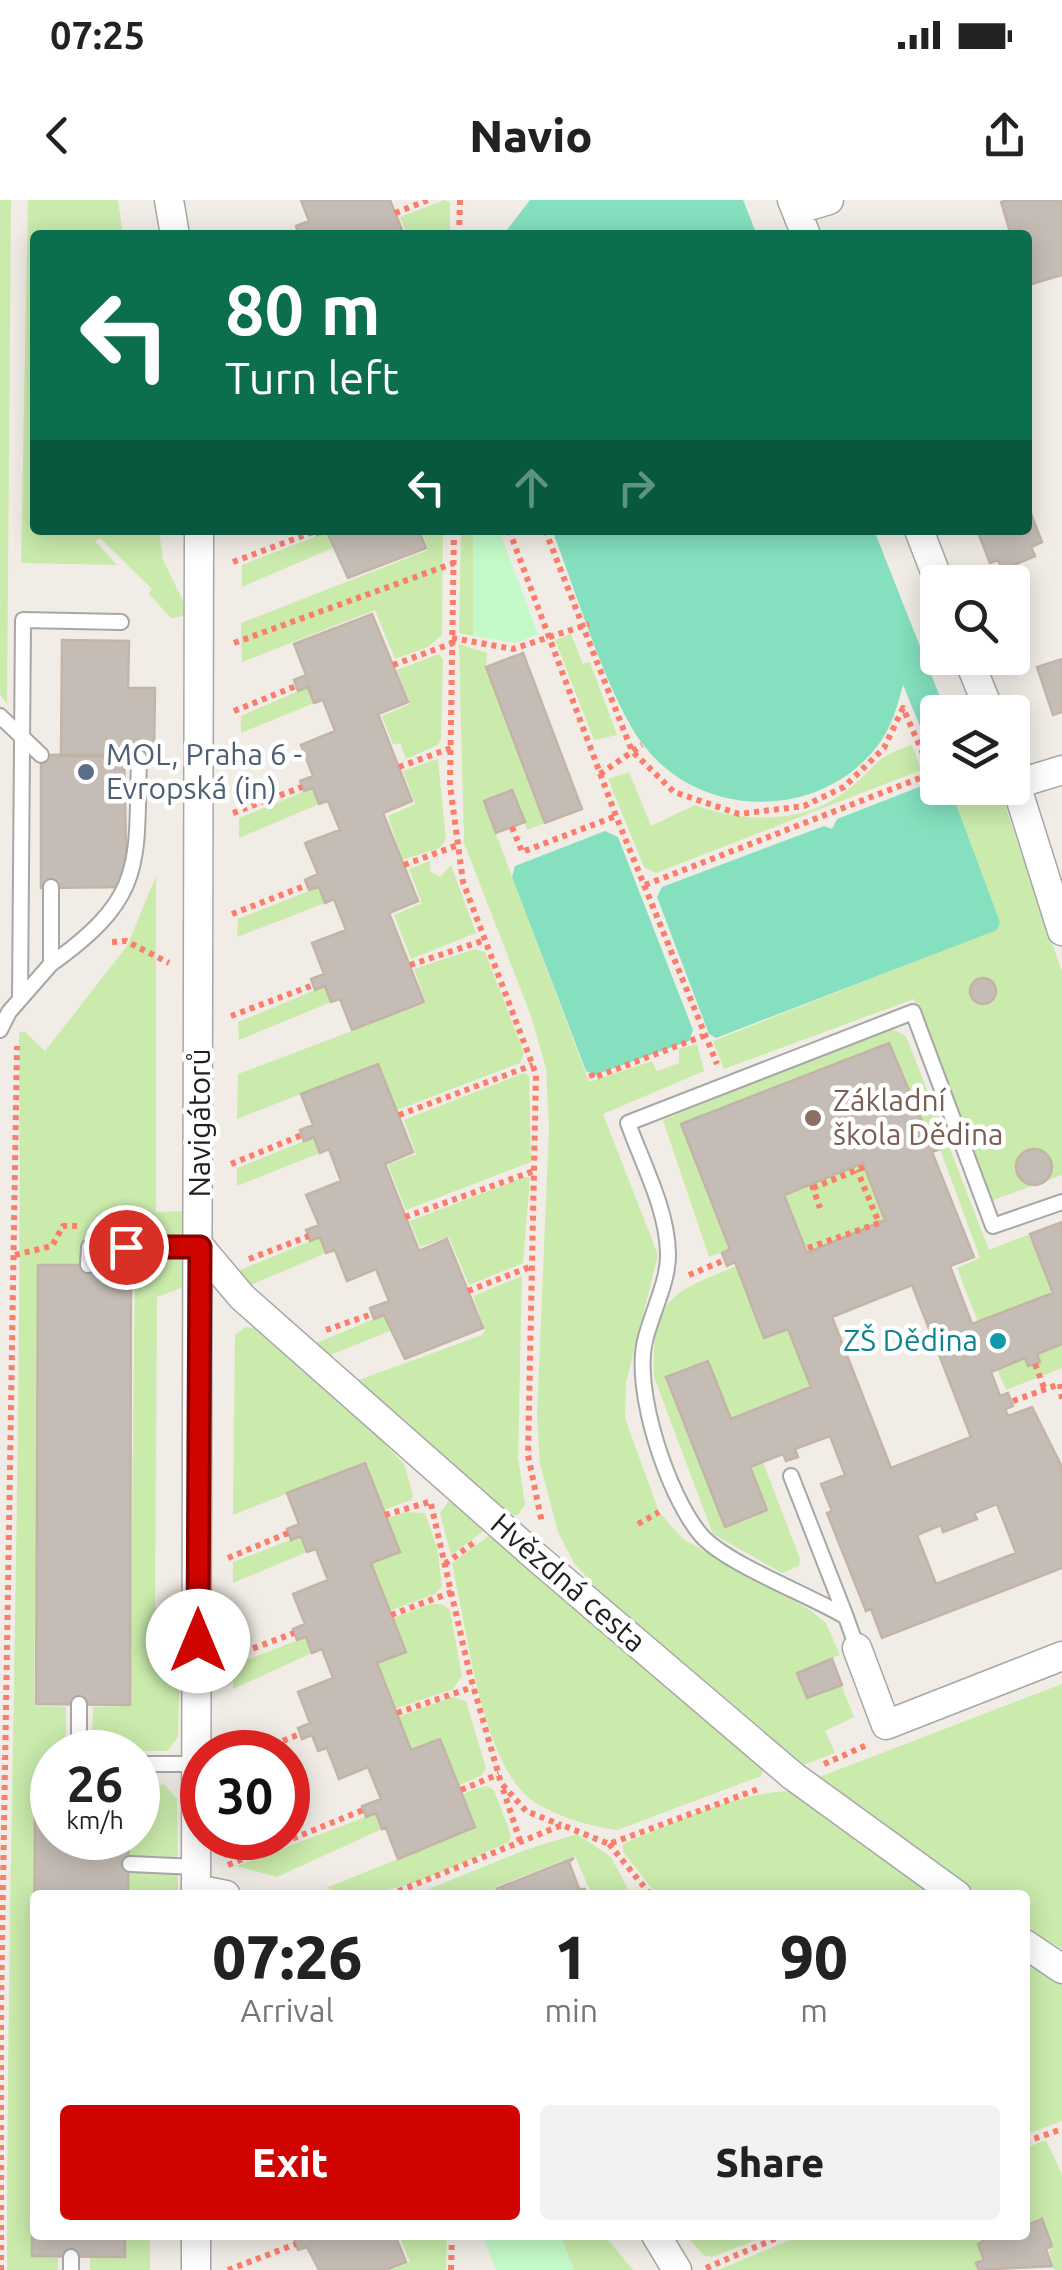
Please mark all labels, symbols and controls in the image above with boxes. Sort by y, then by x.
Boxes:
text: 07:25 [50,14,145,56]
icon: back [30,108,85,163]
icon: share [977,108,1032,163]
text: Navio [469,110,593,161]
icon: left [60,270,190,400]
text: 80 m [225,270,381,348]
text: Turn left [225,352,399,403]
icon: left [399,460,454,515]
icon: ahead [504,460,559,515]
icon: right [609,460,664,515]
map controls [920,565,1030,805]
button: search [920,565,1030,675]
button: layers [920,695,1030,805]
place label: MOL, Praha 6 - Evropská (in) [106,737,302,805]
marker: MOL, Praha 6 - Evropská (in) [75,761,97,783]
street label: Navigátorů [182,1048,216,1198]
place label: Základní škola Dědina [833,1083,1003,1151]
marker: Základní škola Dědina [802,1107,824,1129]
pin [84,1205,169,1290]
icon: arrive [99,1220,154,1275]
place label: ZŠ Dědina [843,1323,978,1357]
marker: ZŠ Dědina [987,1330,1009,1352]
street label: Hvězdná cesta [485,1506,653,1658]
position arrow [146,1589,250,1693]
speed limit sign: 30 [180,1730,310,1860]
text: 26 [67,1755,123,1811]
text: km/h [66,1806,124,1834]
text: 07:26 [212,1923,362,1990]
text: 1 [554,1923,588,1990]
text: 90 [780,1923,848,1990]
text: Arrival [241,1992,334,2028]
text: min [544,1992,598,2028]
text: m [800,1992,828,2028]
button: Exit [60,2105,520,2220]
button: Share [540,2105,1000,2220]

